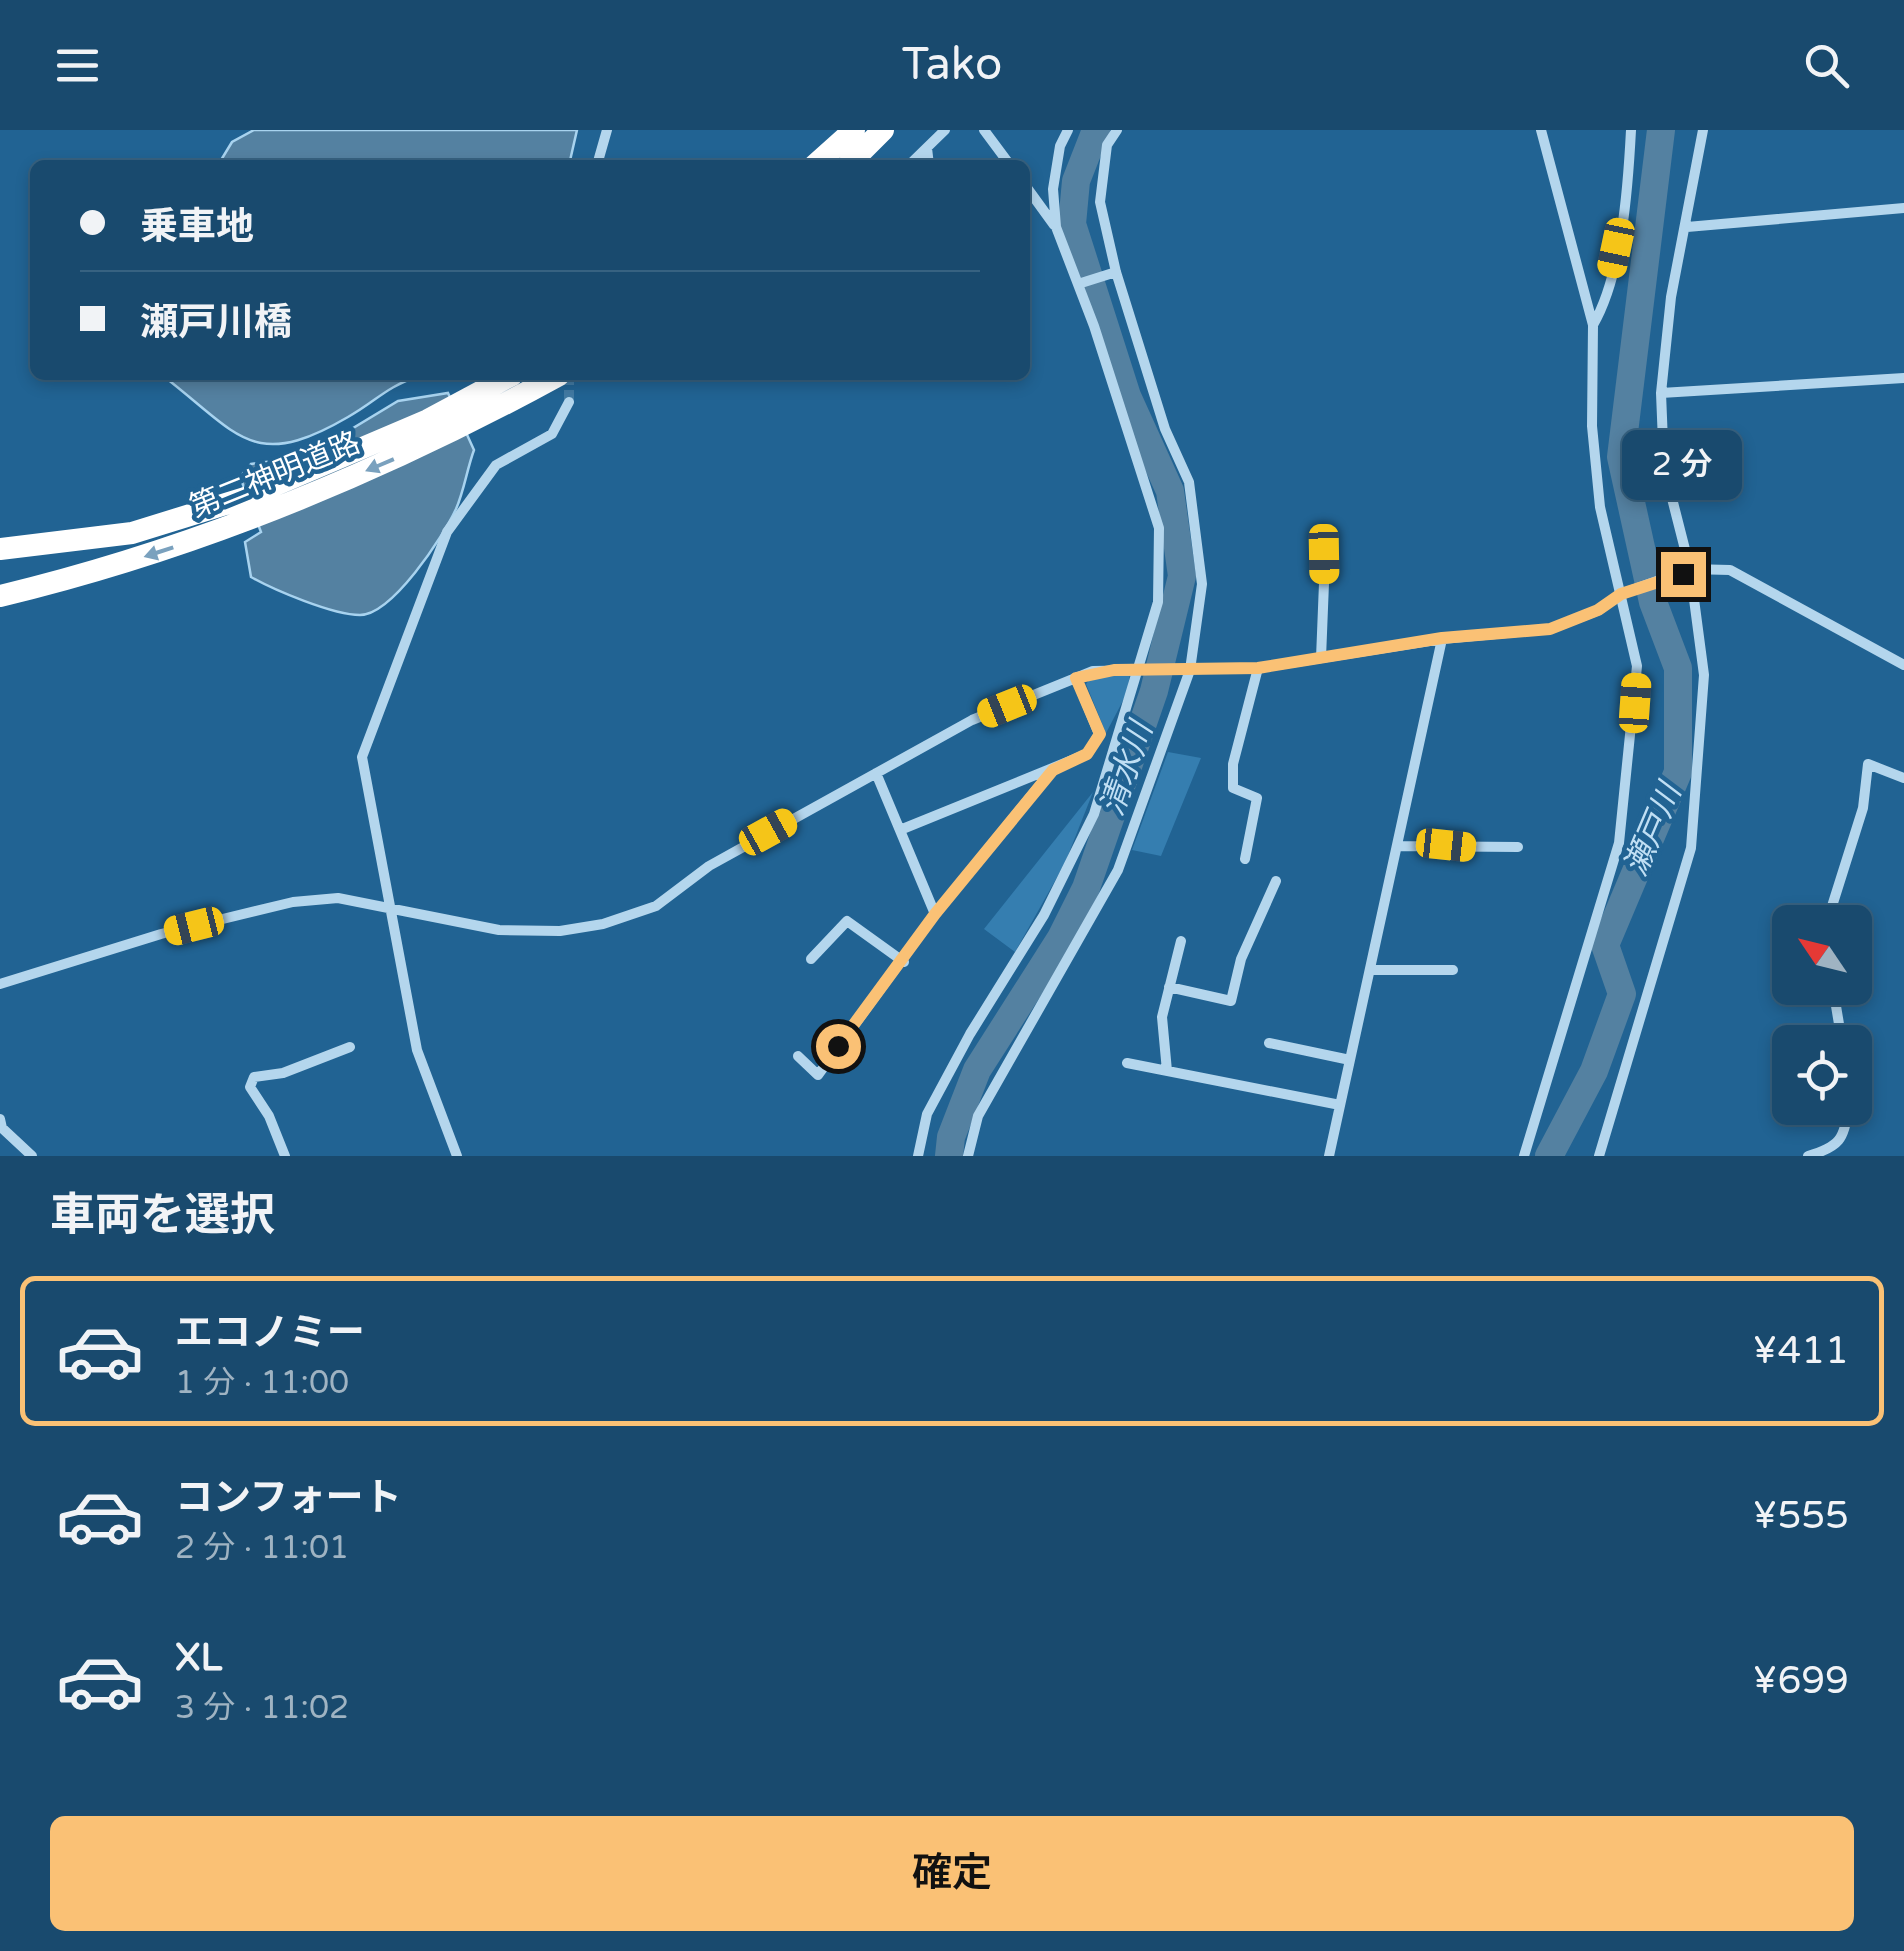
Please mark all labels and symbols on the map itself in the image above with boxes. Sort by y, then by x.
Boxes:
car [1595,216,1637,280]
street label: 第二神明道路 [185,424,365,526]
callout: 2 分 [1623,429,1743,499]
one-way arrow [365,457,395,473]
car [1308,524,1340,584]
one-way arrow [144,545,174,560]
route end [1661,552,1706,597]
car [1618,672,1652,734]
car [974,681,1040,731]
water label: 清水川 [1093,715,1162,821]
water label: 瀬戸川 [1617,776,1690,882]
car [734,804,802,860]
car [1415,827,1477,863]
car [161,904,227,948]
north arrow [1772,905,1872,1005]
route start [816,1024,861,1069]

